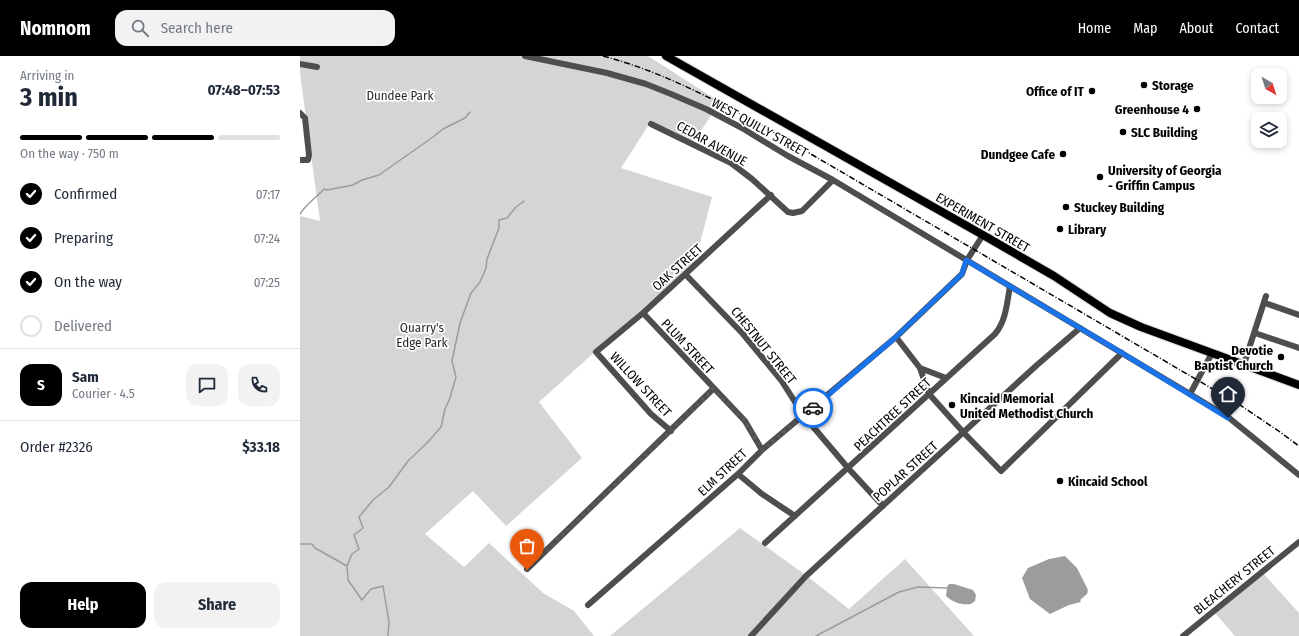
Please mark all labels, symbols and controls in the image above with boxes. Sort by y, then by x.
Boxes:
search box [115,10,395,46]
text: Nomnom [20,17,91,40]
icon: search [129,17,151,39]
text: Search here [161,19,233,37]
text: Home [1078,20,1111,37]
text: Map [1133,20,1157,37]
text: About [1179,20,1214,37]
text: Contact [1236,20,1279,37]
text: Arriving in [20,68,74,83]
north arrow [1251,68,1287,104]
map controls [1251,68,1287,148]
place label: Storage [1152,78,1194,93]
marker: Storage [1139,80,1149,90]
text: 07:48–07:53 [207,81,280,99]
text: 3 min [20,82,78,113]
place label: Office of IT [1026,84,1085,99]
marker: Office of IT [1087,86,1097,96]
park label: Dundee Park [366,88,435,103]
street label: WEST QUILLY STREET [709,95,810,160]
place label: Greenhouse 4 [1115,102,1189,117]
marker: Greenhouse 4 [1192,104,1202,114]
button: layers [1251,112,1287,148]
street label: CEDAR AVENUE [674,118,750,169]
place label: SLC Building [1131,125,1198,140]
marker: SLC Building [1118,127,1128,137]
text: On the way · 750 m [20,146,119,161]
place label: Dundgee Cafe [981,147,1055,162]
marker: Dundgee Cafe [1058,149,1068,159]
place label: University of Georgia - Griffin Campus [1108,163,1222,193]
marker: University of Georgia - Griffin Campus [1095,172,1105,182]
icon: check [20,183,42,205]
text: Confirmed [54,185,117,203]
text: 07:17 [256,187,280,202]
street label: EXPERIMENT STREET [933,190,1032,255]
place label: Stuckey Building [1074,200,1165,215]
marker: Stuckey Building [1061,202,1071,212]
place label: Library [1068,222,1107,237]
marker: Library [1055,224,1065,234]
icon: check [20,227,42,249]
text: Preparing [54,229,113,247]
text: 07:24 [254,231,280,246]
street label: OAK STREET [649,241,706,294]
icon: check [20,271,42,293]
text: On the way [54,273,122,291]
text: 07:25 [254,275,280,290]
street label: CHESTNUT STREET [728,304,799,387]
street label: PLUM STREET [658,316,717,377]
text: Delivered [54,317,112,335]
park label: Quarry's Edge Park [396,320,449,350]
place label: Devotie Baptist Church [1194,343,1273,373]
street label: WILLOW STREET [607,349,674,420]
marker: Devotie Baptist Church [1276,352,1286,362]
button: chat [186,364,228,406]
button: phone [238,364,280,406]
text: Sam [72,368,99,386]
street label: PEACHTREE STREET [851,375,934,454]
text: S [37,376,45,394]
pin [1211,377,1245,418]
icon: home [1217,383,1239,405]
text: Courier · 4.5 [72,386,135,401]
courier [793,388,833,428]
place label: Kincaid Memorial United Methodist Church [960,391,1094,421]
icon: car [802,397,824,419]
marker: Kincaid Memorial United Methodist Church [947,400,957,410]
text: Order #2326 [20,438,93,456]
text: $33.18 [242,438,280,456]
street label: POPLAR STREET [870,438,941,504]
street label: ELM STREET [695,446,750,499]
place label: Kincaid School [1068,474,1148,489]
marker: Kincaid School [1055,476,1065,486]
pin [510,529,544,570]
icon: bag [516,535,538,557]
street label: BLEACHERY STREET [1191,543,1278,618]
button: Help [20,582,146,628]
button: Share [154,582,280,628]

